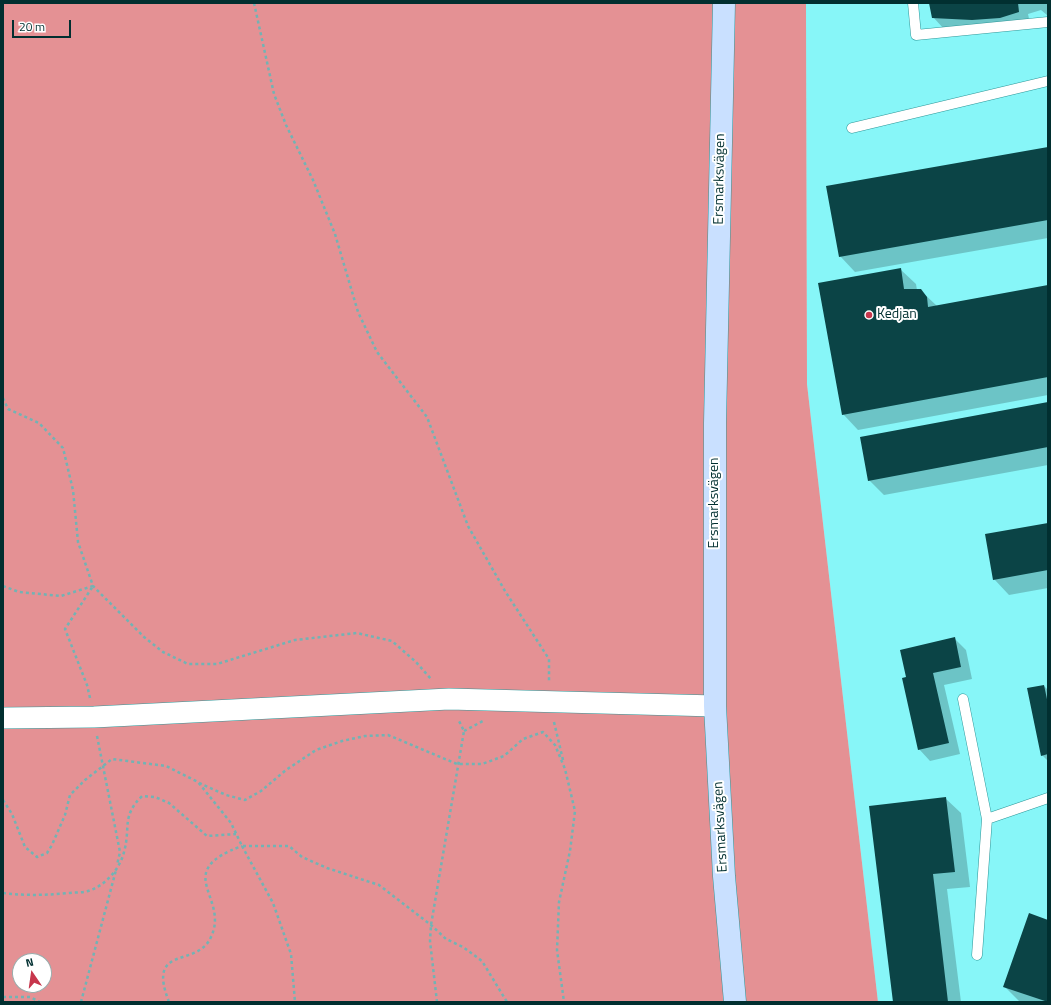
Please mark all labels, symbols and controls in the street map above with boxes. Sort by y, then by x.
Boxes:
scale bar [14,12,73,38]
text: 20 m [19,17,45,36]
street label: Ersmarksvägen [711,133,729,225]
place label: Kedjan [877,307,917,323]
marker: Kedjan [864,310,874,320]
street label: Ersmarksvägen [707,457,723,549]
street label: Ersmarksvägen [710,781,732,873]
north arrow [12,953,52,993]
text: N [24,954,35,971]

